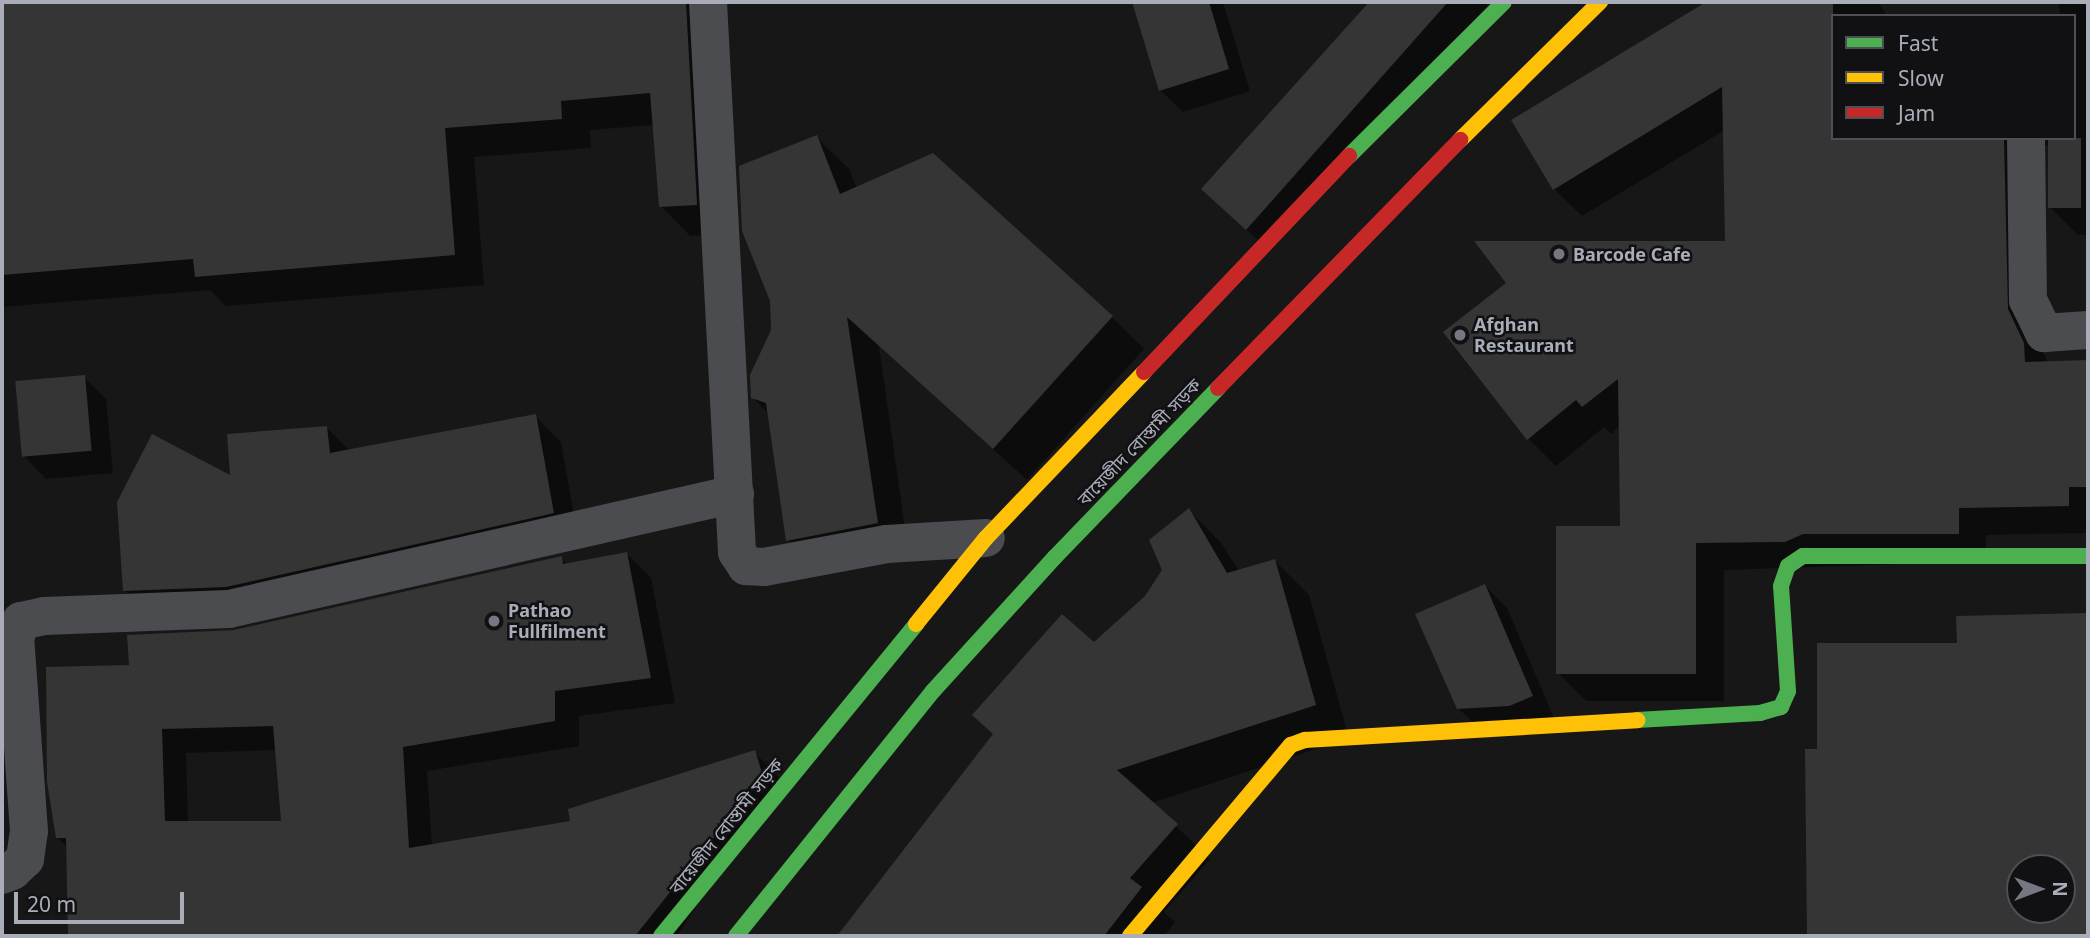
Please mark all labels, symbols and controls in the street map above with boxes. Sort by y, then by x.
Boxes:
legend [1831,14,2076,140]
text: Fast [1898,29,1938,57]
text: Slow [1898,64,1944,92]
text: Jam [1898,99,1935,127]
place label: Barcode Cafe [1573,243,1691,265]
marker: Barcode Cafe [1551,246,1567,262]
place label: Afghan Restaurant [1474,314,1574,356]
marker: Afghan Restaurant [1452,327,1468,343]
street label: বায়েজীদ বোস্তামী সড়ক [1073,374,1205,510]
place label: Pathao Fullfilment [508,600,606,642]
marker: Pathao Fullfilment [486,613,502,629]
street label: বায়েজীদ বোস্তামী সড়ক [665,754,787,898]
north arrow [2006,854,2076,924]
scale bar [18,878,187,922]
text: N [2047,881,2073,897]
text: 20 m [27,890,76,918]

